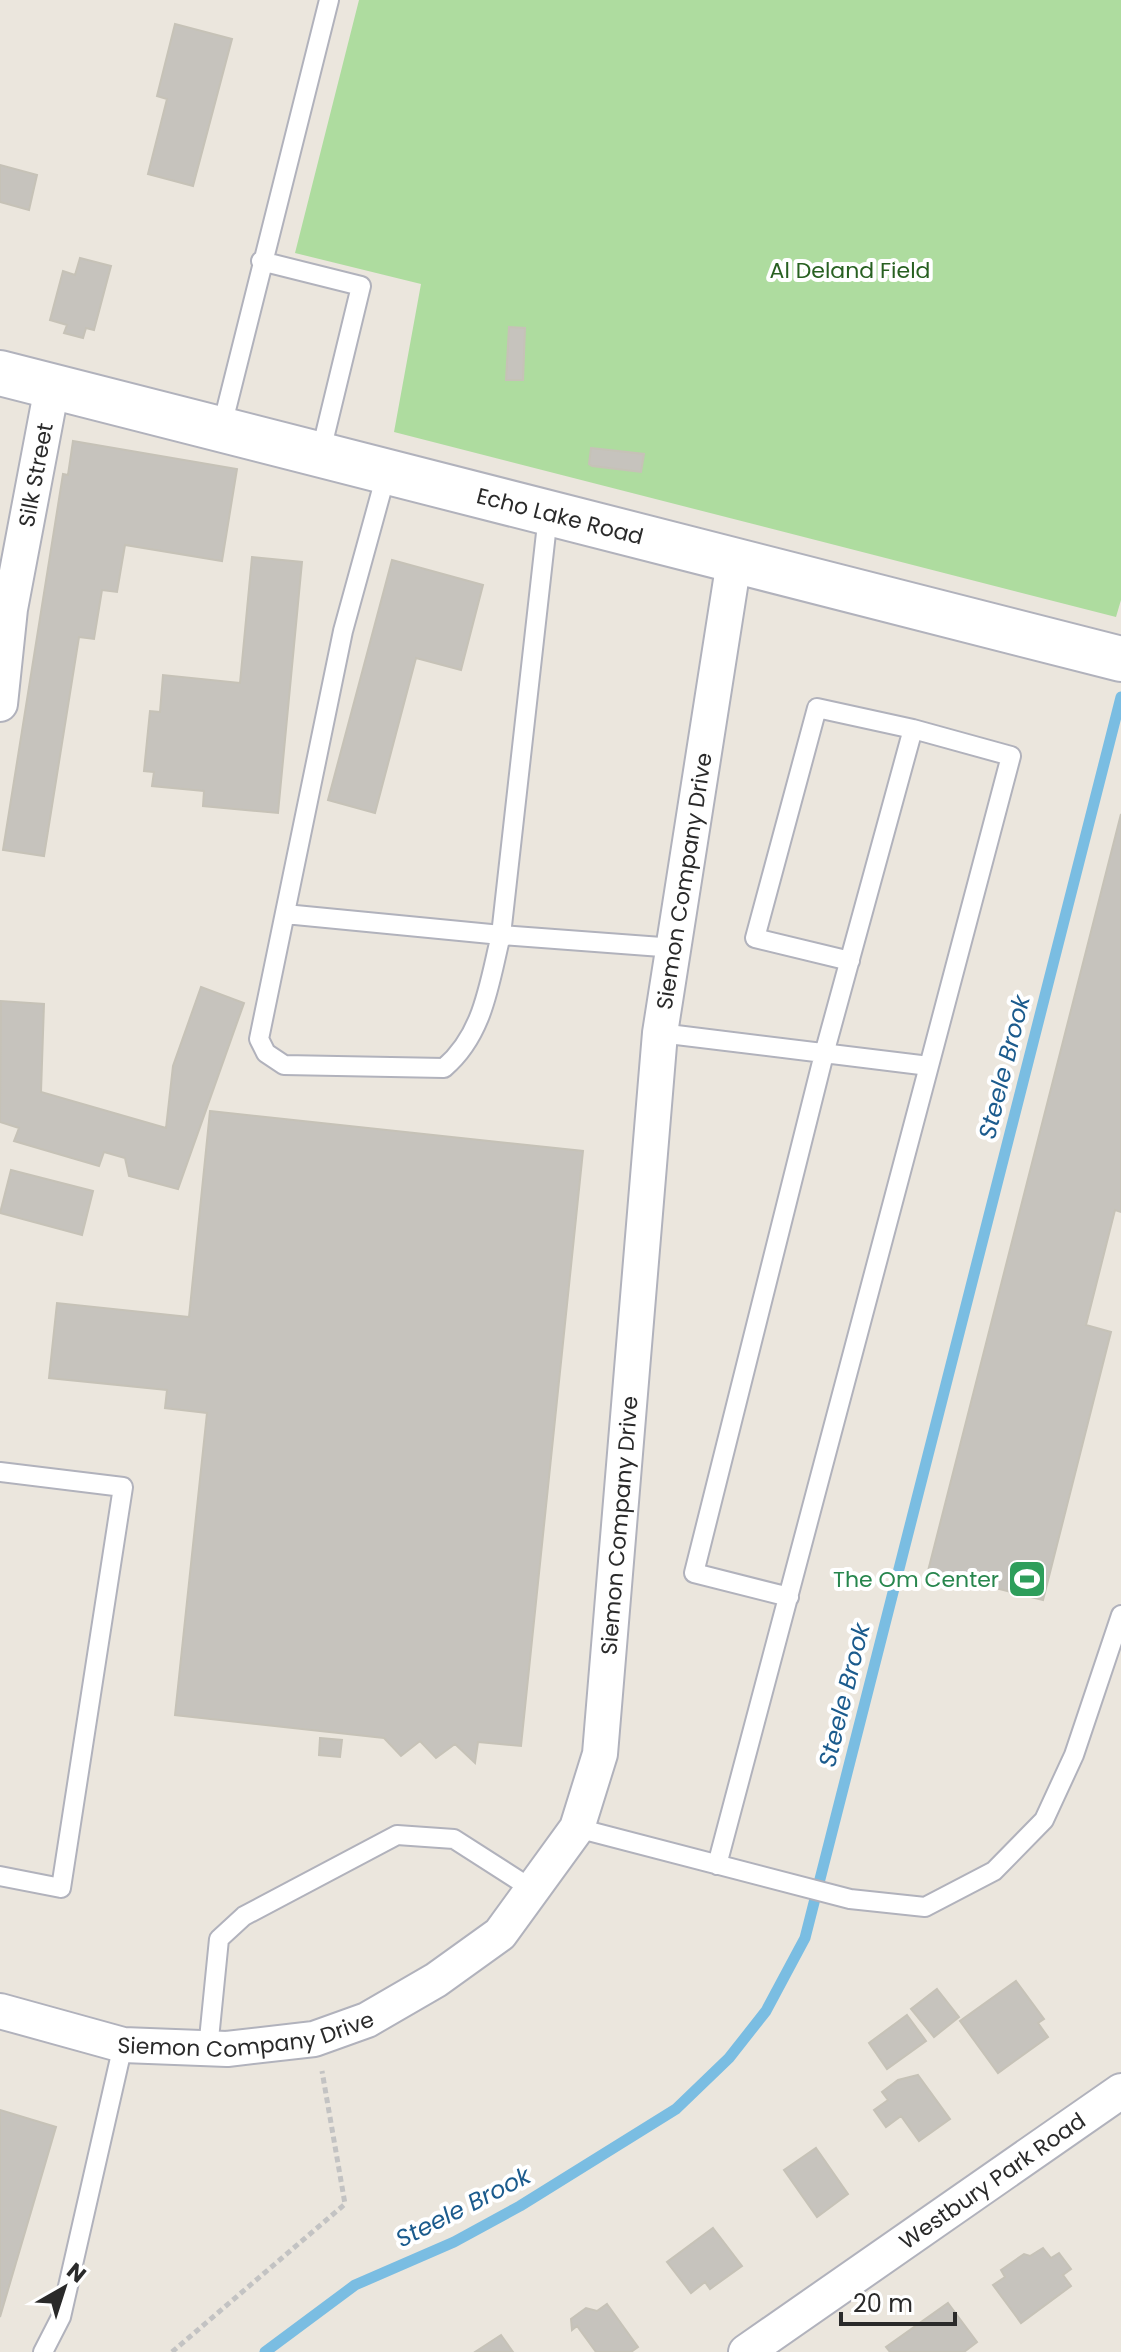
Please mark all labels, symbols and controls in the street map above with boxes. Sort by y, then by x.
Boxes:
park label: Al Deland Field [770,255,930,286]
street label: Silk Street [10,420,60,530]
street label: Echo Lake Road [473,480,647,552]
street label: Siemon Company Drive [648,750,719,1012]
water label: Steele Brook [970,990,1038,1142]
street label: Siemon Company Drive [593,1395,645,1656]
sports icon: The Om Center [1006,1558,1048,1600]
place label: The Om Center [833,1564,999,1595]
water label: Steele Brook [810,1618,878,1770]
street label: Siemon Company Drive [117,2003,378,2065]
street label: Westbury Park Road [893,2105,1092,2256]
water label: Steele Brook [390,2158,537,2255]
north arrow [24,2248,104,2328]
text: N [60,2256,92,2290]
scale bar [841,2276,955,2326]
text: 20 m [853,2287,913,2320]

